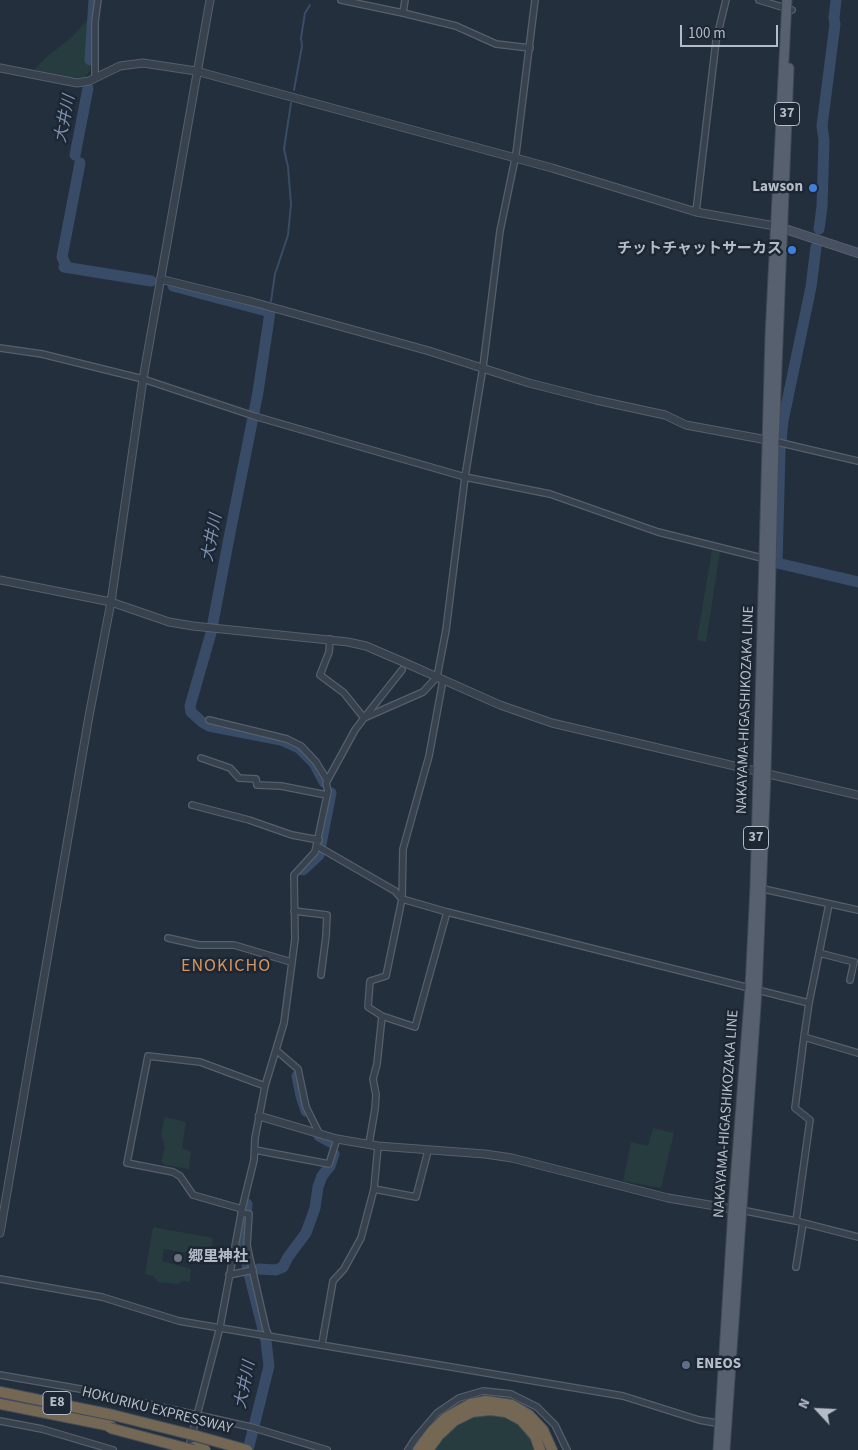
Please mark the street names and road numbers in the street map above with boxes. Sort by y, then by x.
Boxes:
road number: 37 [774,102,800,126]
street label: NAKAYAMA-HIGASHIKOZAKA LINE [733,605,759,815]
road number: 37 [744,826,768,850]
street label: NAKAYAMA-HIGASHIKOZAKA LINE [711,1009,743,1219]
street label: HOKURIKU EXPRESSWAY [80,1384,234,1438]
road number: E8 [43,1392,71,1415]

